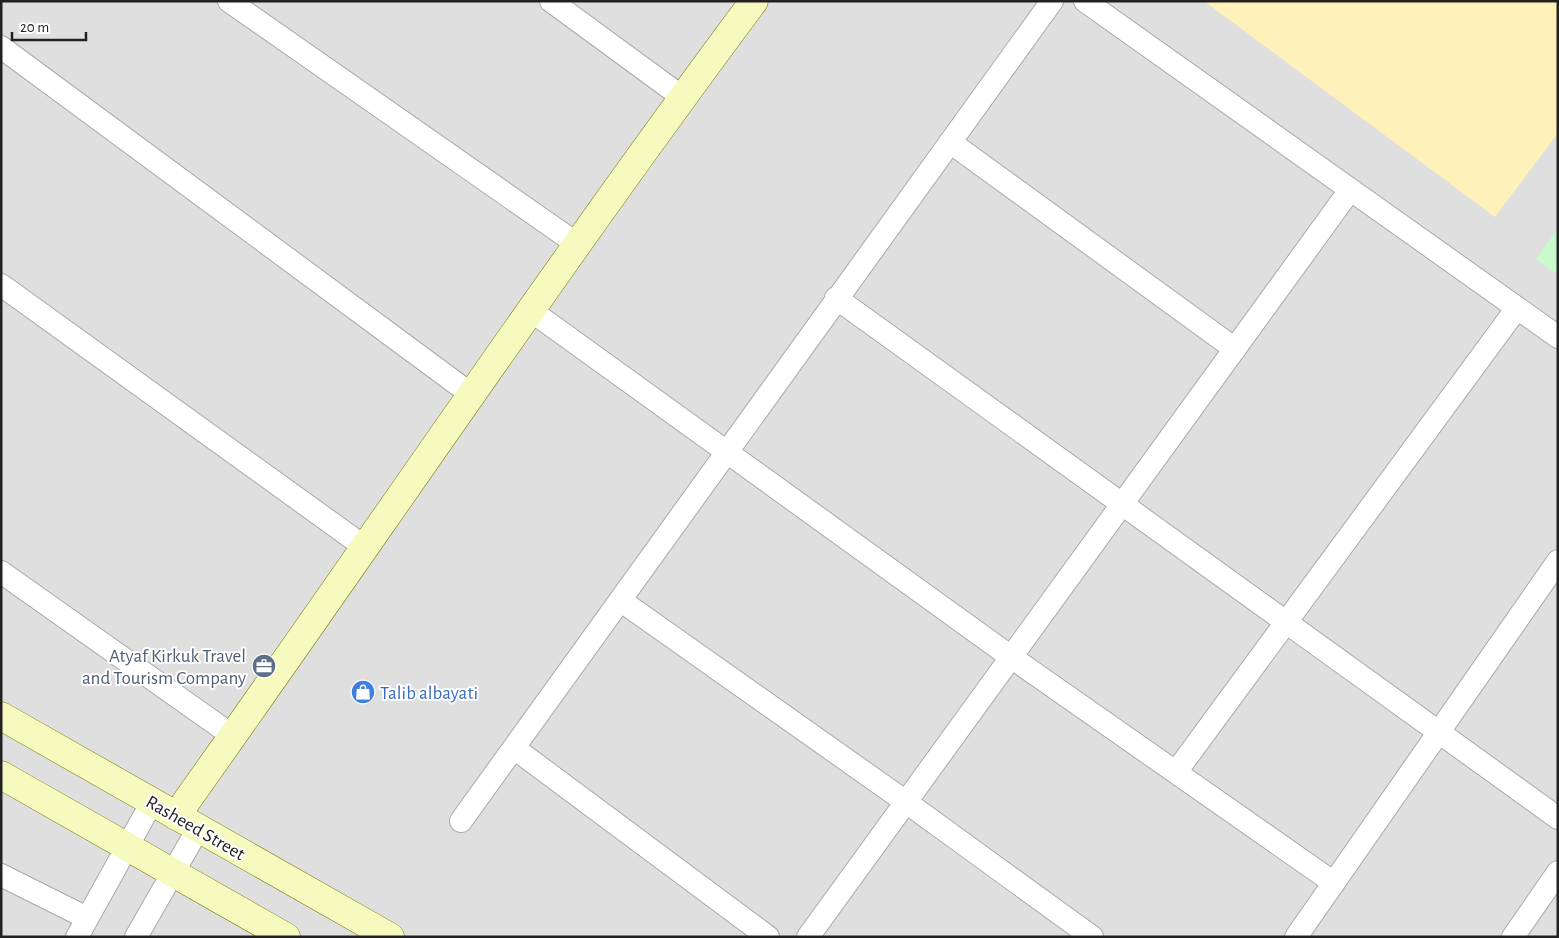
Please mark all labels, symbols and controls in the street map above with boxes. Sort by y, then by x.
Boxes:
scale bar [12,10,86,42]
text: 20 m [20,20,49,35]
place label: Atyaf Kirkuk Travel and Tourism Company [82,647,246,688]
office icon: Atyaf Kirkuk Travel and Tourism Company [251,653,277,679]
shop icon: Talib albayati [350,679,376,705]
place label: Talib albayati [380,684,478,703]
street label: Rasheed Street [142,792,248,864]

